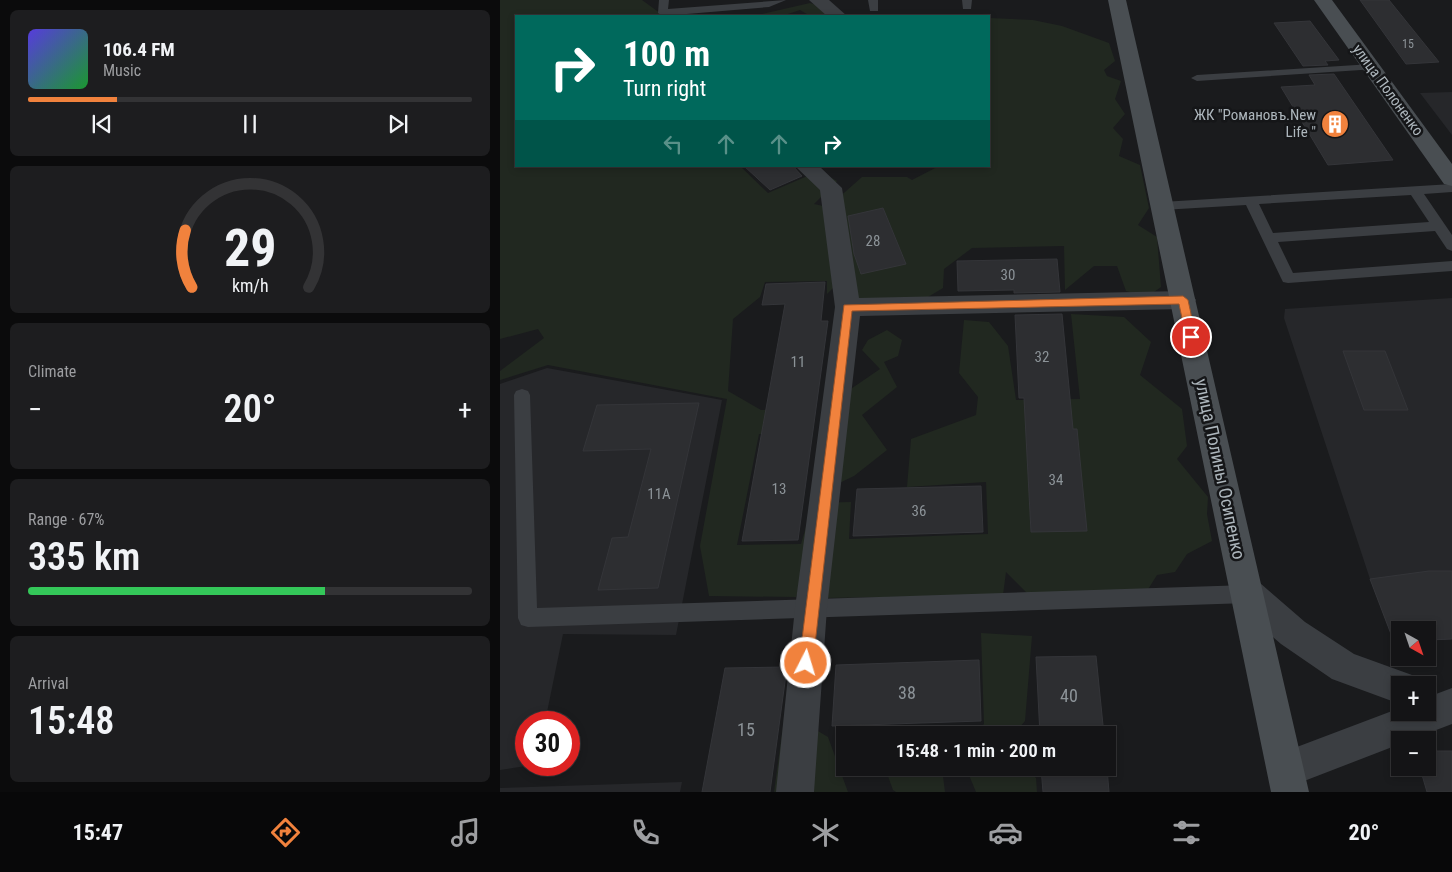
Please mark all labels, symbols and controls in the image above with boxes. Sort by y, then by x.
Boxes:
text: 100 m [623,34,710,75]
icon: right [540,35,605,100]
house number: 15 [1402,37,1414,51]
text: 106.4 FM [103,38,175,61]
street label: улица Полоненко [1349,41,1427,139]
text: Music [103,61,141,80]
text: Turn right [623,76,706,101]
place label: ЖК "Романовъ.New Life " [1194,106,1316,141]
building icon: ЖК "Романовъ.New Life " [1320,109,1350,139]
icon: previous [88,110,116,138]
icon: pause [236,110,264,138]
icon: next [384,110,412,138]
icon: left [659,130,687,158]
icon: ahead [712,130,740,158]
icon: ahead [765,130,793,158]
icon: right [818,130,846,158]
text: 29 [224,218,276,279]
house number: 28 [866,232,880,250]
house number: 30 [1001,266,1015,284]
text: km/h [232,275,268,296]
pin [1170,316,1212,358]
icon: arrive [1177,323,1205,351]
house number: 32 [1035,348,1049,366]
house number: 11 [791,353,805,371]
text: Climate [28,362,76,381]
street label: улица Полины Осипенко [1191,377,1250,561]
text: 20° [224,387,276,431]
text: − [28,393,42,426]
text: + [458,393,472,426]
house number: 34 [1049,471,1063,489]
house number: 13 [772,480,786,498]
house number: 11А [647,485,671,503]
house number: 36 [912,502,926,520]
text: Range · 67% [28,510,104,529]
text: 335 km [28,535,140,579]
north arrow [1391,621,1436,666]
map controls [1391,621,1436,776]
position arrow [779,636,831,688]
text: Arrival [28,674,69,693]
button: + [1391,676,1436,721]
house number: 38 [898,682,916,703]
house number: 40 [1060,685,1078,706]
text: 15:48 [28,699,114,743]
speed limit sign: 30 [515,711,580,776]
house number: 15 [737,719,755,740]
button: − [1391,731,1436,776]
text: 15:48 · 1 min · 200 m [896,739,1056,762]
icon: directions [268,815,303,850]
icon: music [448,815,483,850]
icon: phone [628,815,663,850]
icon: climate [808,815,843,850]
icon: car [988,815,1023,850]
icon: filters [1169,815,1204,850]
text: 15:47 [73,820,123,845]
text: 20° [1349,820,1379,845]

